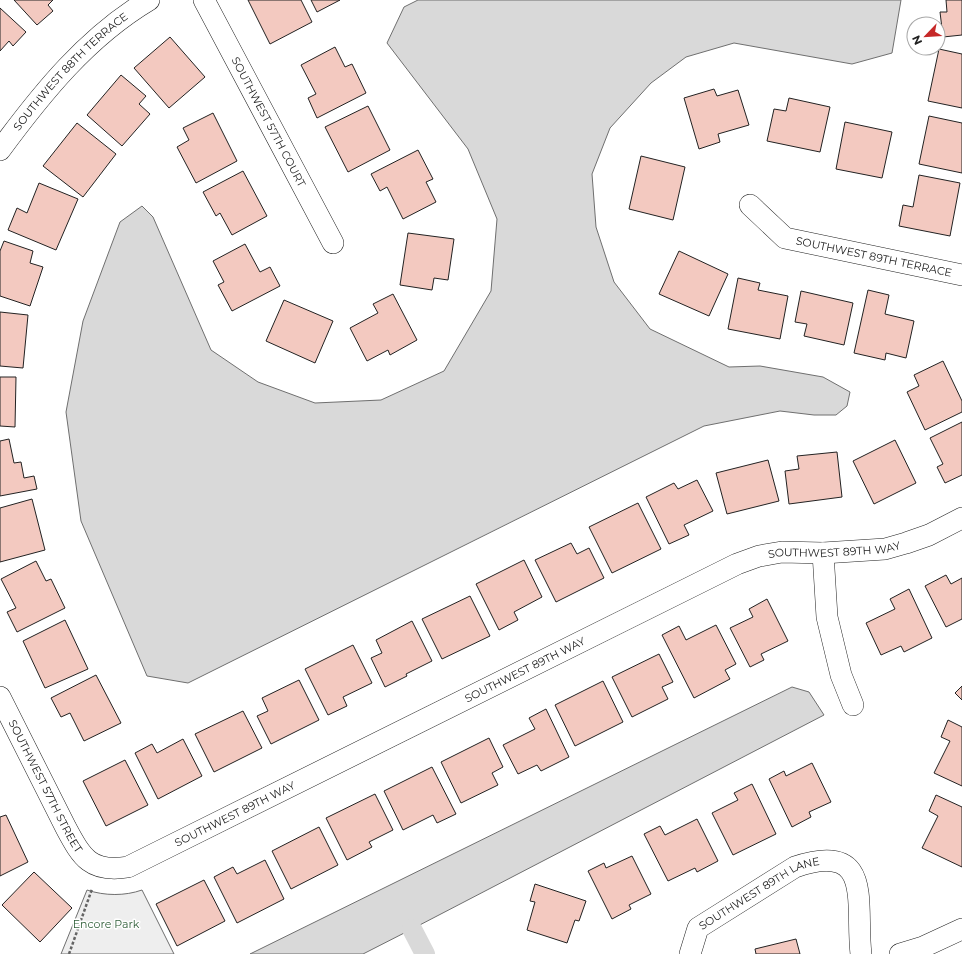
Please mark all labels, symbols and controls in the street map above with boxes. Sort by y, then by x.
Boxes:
street label: SOUTHWEST 88TH TERRACE [10,9,130,133]
north arrow [906,16,946,56]
text: N [909,33,925,47]
street label: SOUTHWEST 57TH COURT [228,54,309,190]
street label: SOUTHWEST 89TH TERRACE [795,233,953,280]
street label: SOUTHWEST 89TH WAY [767,538,902,561]
street label: SOUTHWEST 89TH WAY [462,634,587,705]
street label: SOUTHWEST 57TH STREET [6,717,86,856]
street label: SOUTHWEST 89TH WAY [172,778,297,850]
street label: SOUTHWEST 89TH LANE [696,854,821,933]
park label: Encore Park [73,917,140,931]

